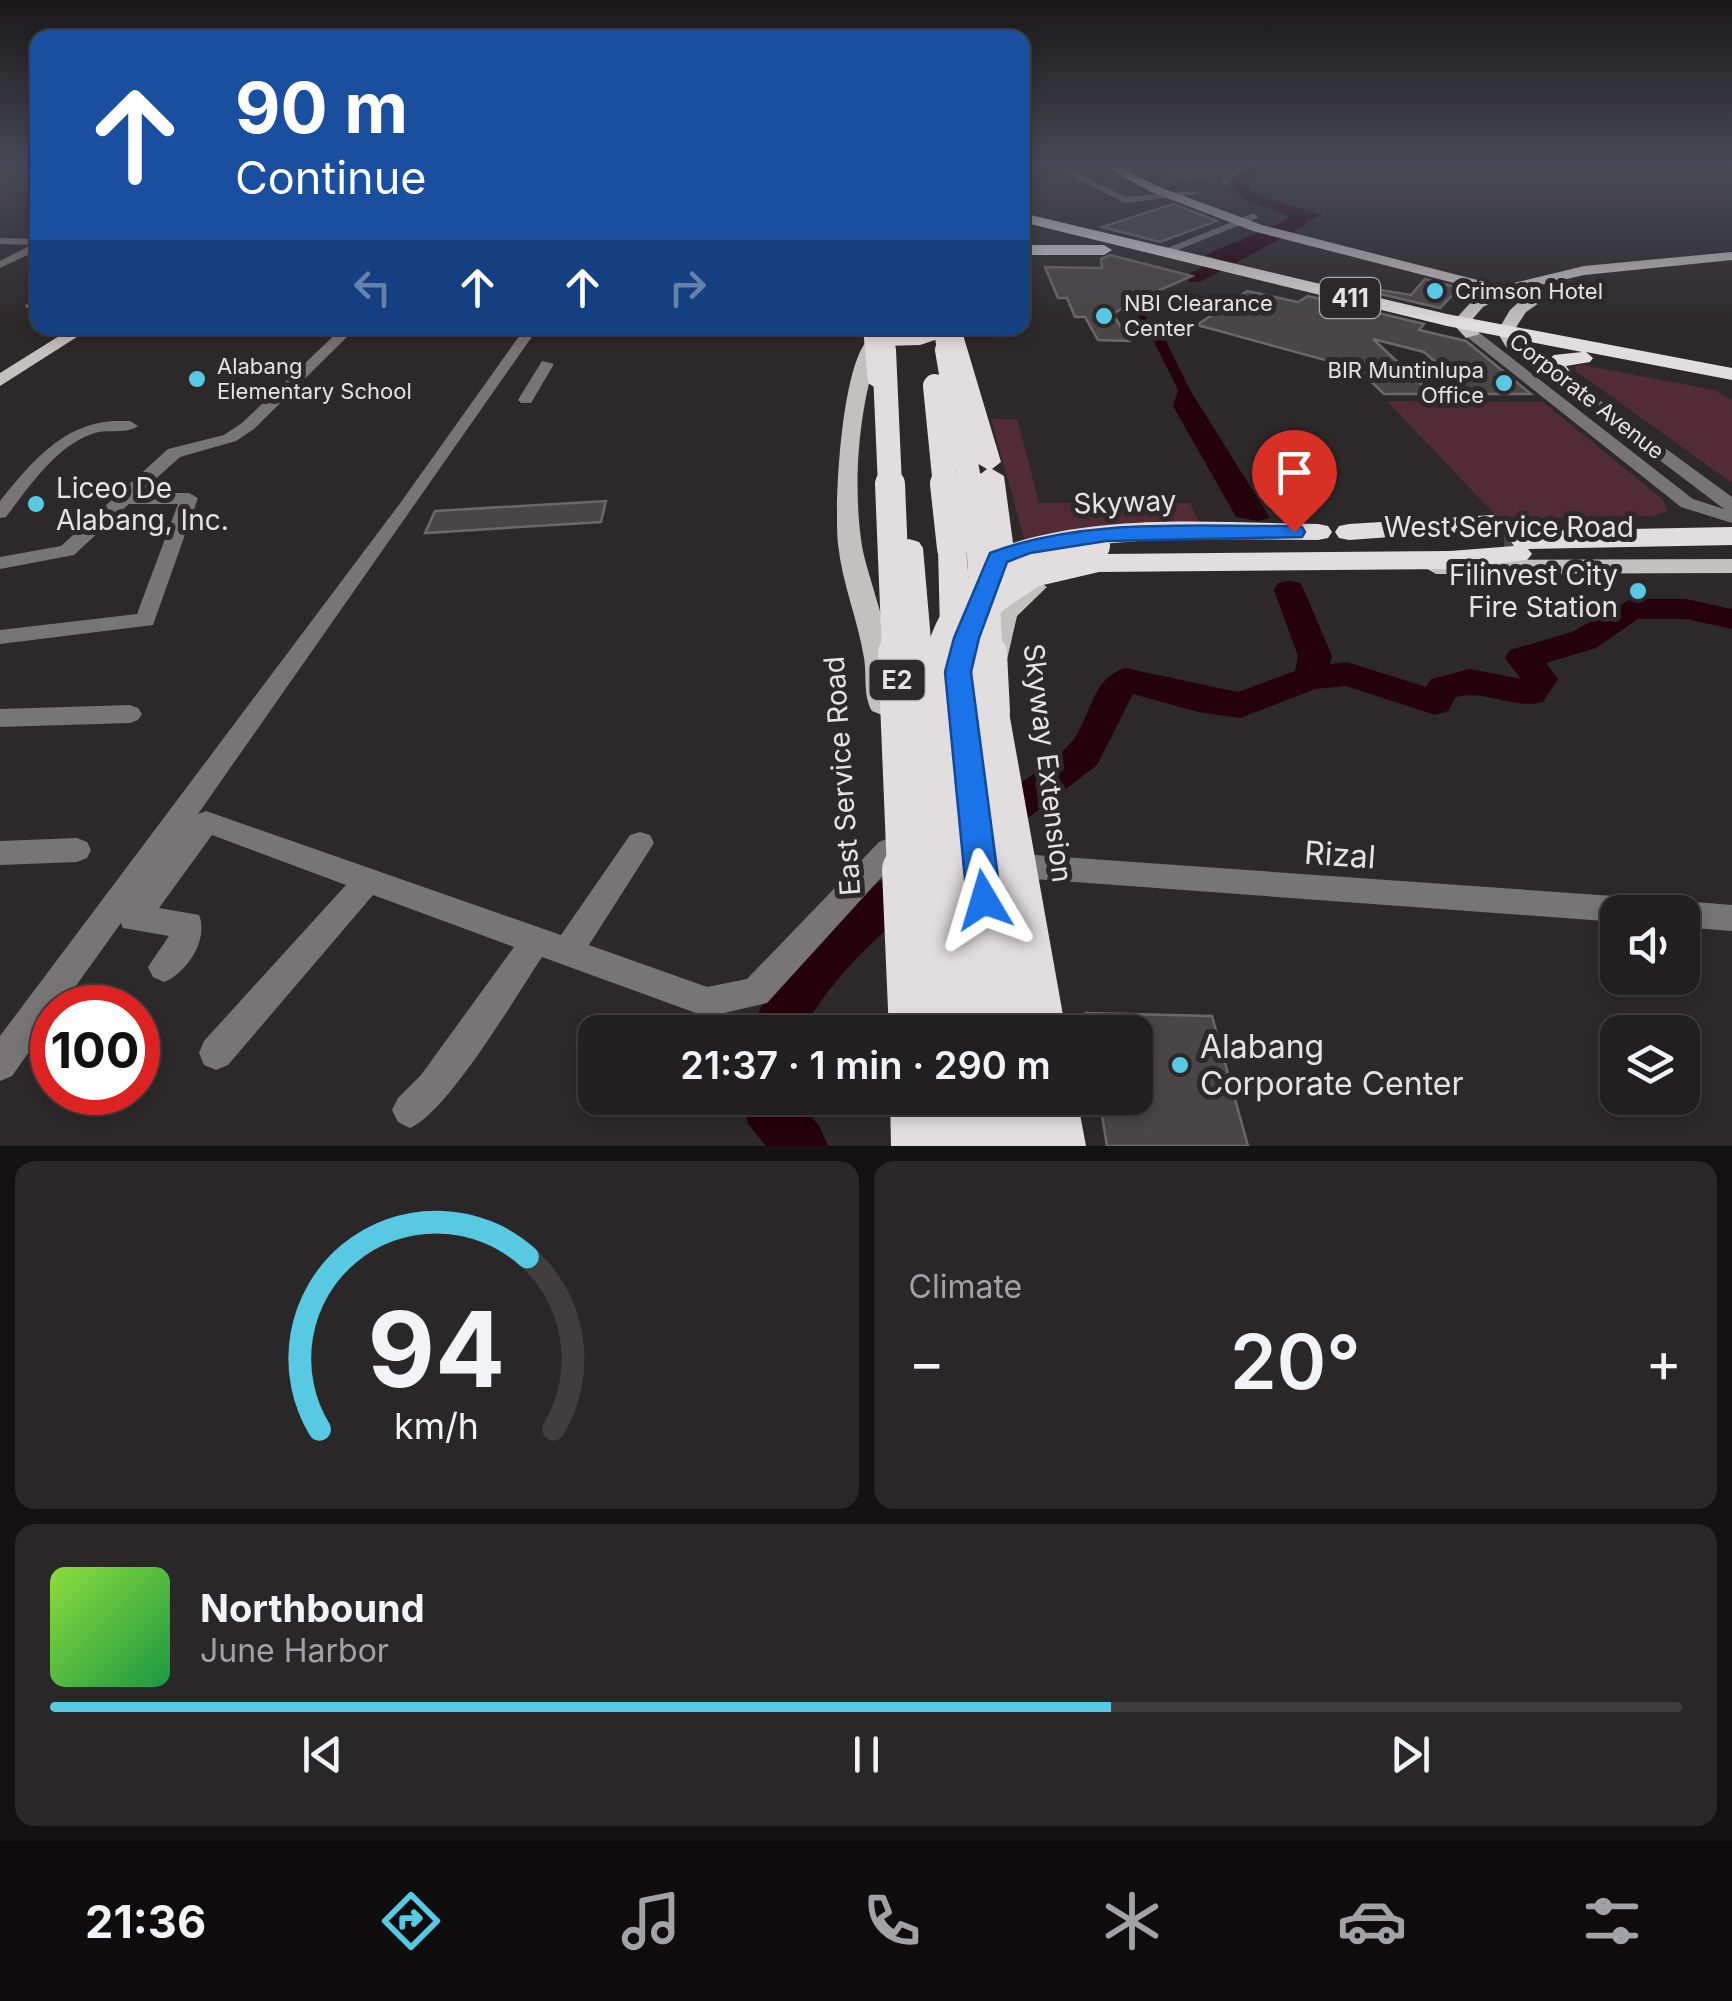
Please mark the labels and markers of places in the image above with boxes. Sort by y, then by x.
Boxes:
place label: Crimson Hotel [1455,278,1603,304]
marker: Crimson Hotel [1424,280,1446,302]
place label: NBI Clearance Center [1124,290,1273,341]
marker: NBI Clearance Center [1093,305,1115,327]
place label: Alabang Elementary School [217,353,412,404]
place label: BIR Muntinlupa Office [1328,357,1484,408]
marker: Alabang Elementary School [186,368,208,390]
marker: BIR Muntinlupa Office [1493,372,1515,394]
pin [1252,430,1337,533]
place label: Liceo De Alabang, Inc. [56,471,229,537]
marker: Liceo De Alabang, Inc. [25,493,47,515]
place label: Filinvest City Fire Station [1449,558,1618,624]
marker: Filinvest City Fire Station [1627,580,1649,602]
place label: Alabang Corporate Center [1200,1027,1464,1103]
marker: Alabang Corporate Center [1169,1054,1191,1076]

